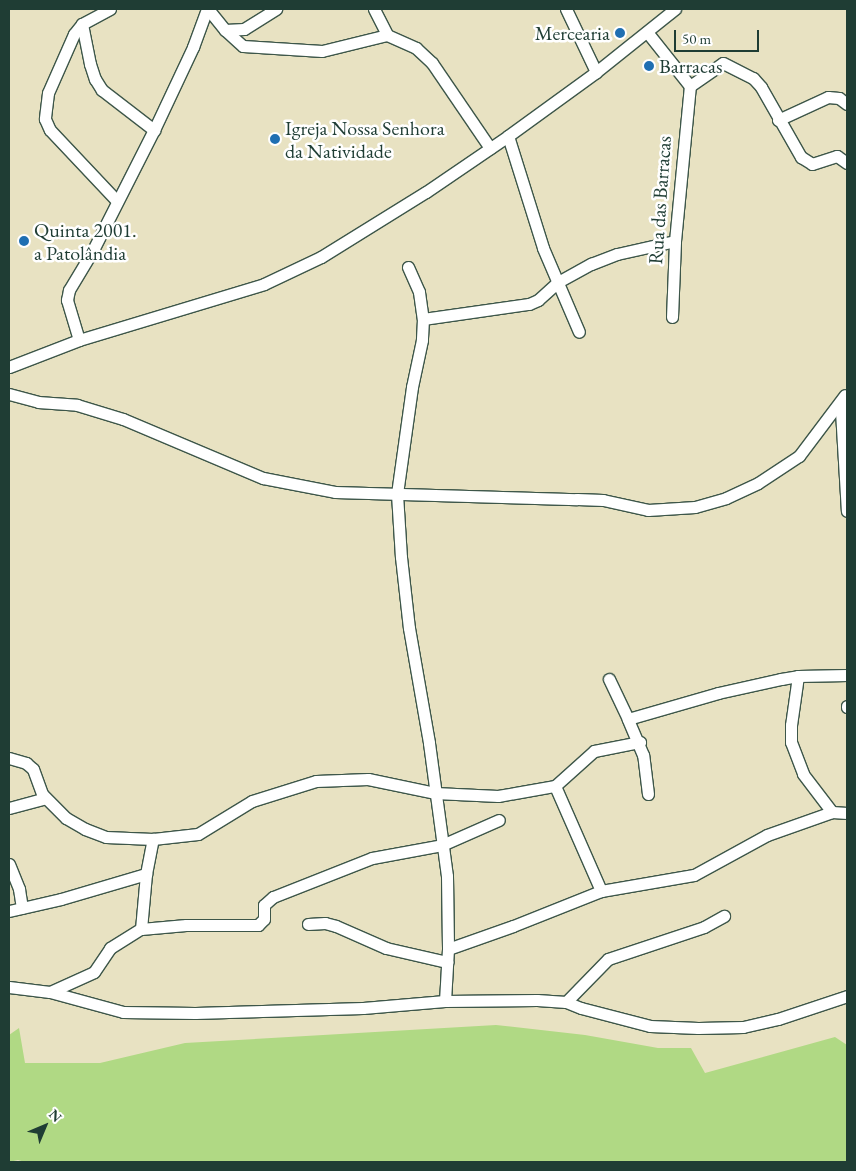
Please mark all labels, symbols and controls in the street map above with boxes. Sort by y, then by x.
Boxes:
scale bar [676,20,761,52]
place label: Mercearia [535,21,610,45]
marker: Mercearia [614,27,626,39]
text: 50 m [682,29,711,48]
place label: Barracas [659,54,722,78]
marker: Barracas [643,60,655,72]
place label: Igreja Nossa Senhora da Natividade [285,116,445,163]
marker: Igreja Nossa Senhora da Natividade [269,133,281,145]
street label: Rua das Barracas [644,135,676,265]
place label: Quinta 2001. a Patolândia [34,218,137,265]
marker: Quinta 2001. a Patolândia [18,235,30,247]
north arrow [20,1101,70,1151]
text: N [45,1105,66,1126]

